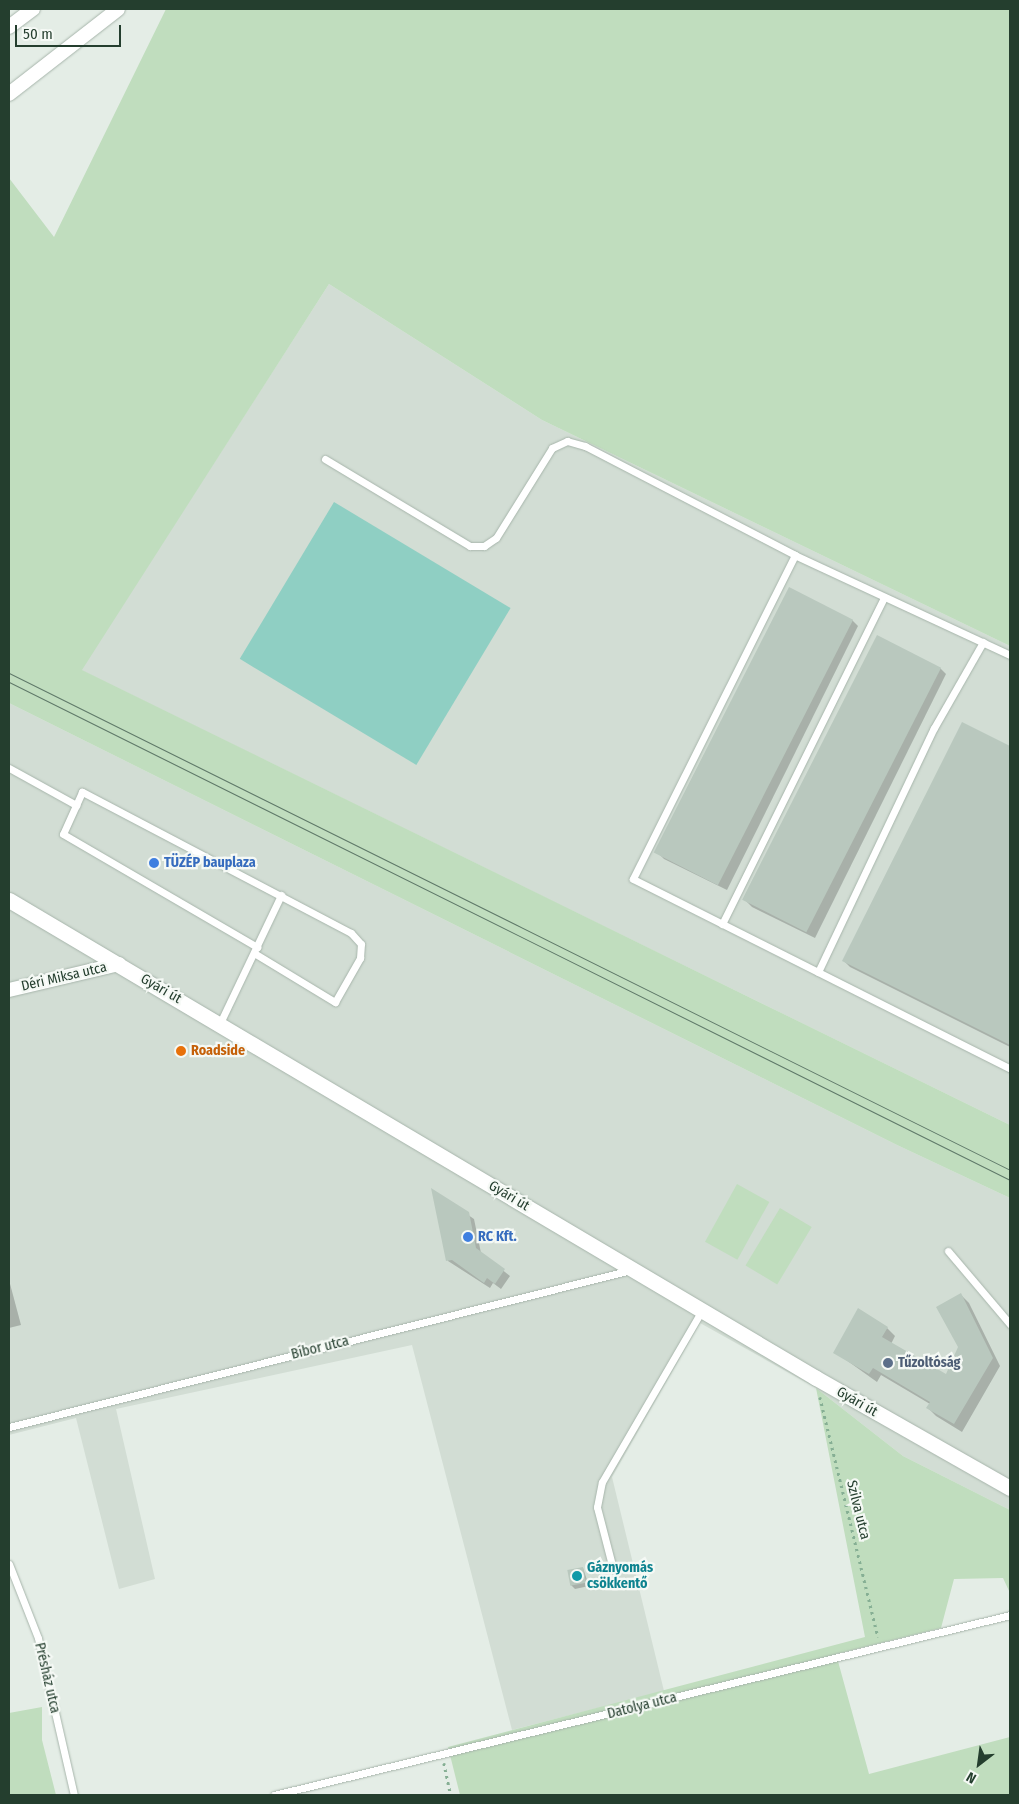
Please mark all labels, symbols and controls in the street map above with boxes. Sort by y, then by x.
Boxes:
scale bar [18,15,124,47]
text: 50 m [23,25,53,43]
place label: TÜZÉP bauplaza [164,855,256,871]
marker: TÜZÉP bauplaza [148,857,160,869]
street label: Déri Miksa utca [20,959,108,995]
street label: Gyári út [138,971,184,1007]
place label: Roadside [191,1043,245,1059]
marker: Roadside [175,1045,187,1057]
street label: Gyári út [486,1177,532,1215]
place label: RC Kft. [478,1229,517,1245]
marker: RC Kft. [462,1231,474,1243]
street label: Bíbor utca [289,1333,351,1363]
place label: Tűzoltóság [898,1355,961,1371]
marker: Tűzoltóság [882,1357,894,1369]
street label: Gyári út [834,1384,880,1420]
street label: Szilva utca [843,1479,873,1541]
place label: Gáznyomás csökkentő [587,1560,653,1592]
marker: Gáznyomás csökkentő [571,1570,583,1582]
street label: Présház utca [31,1641,63,1715]
street label: Datolya utca [606,1689,678,1723]
north arrow [954,1739,1004,1789]
text: N [963,1768,979,1787]

